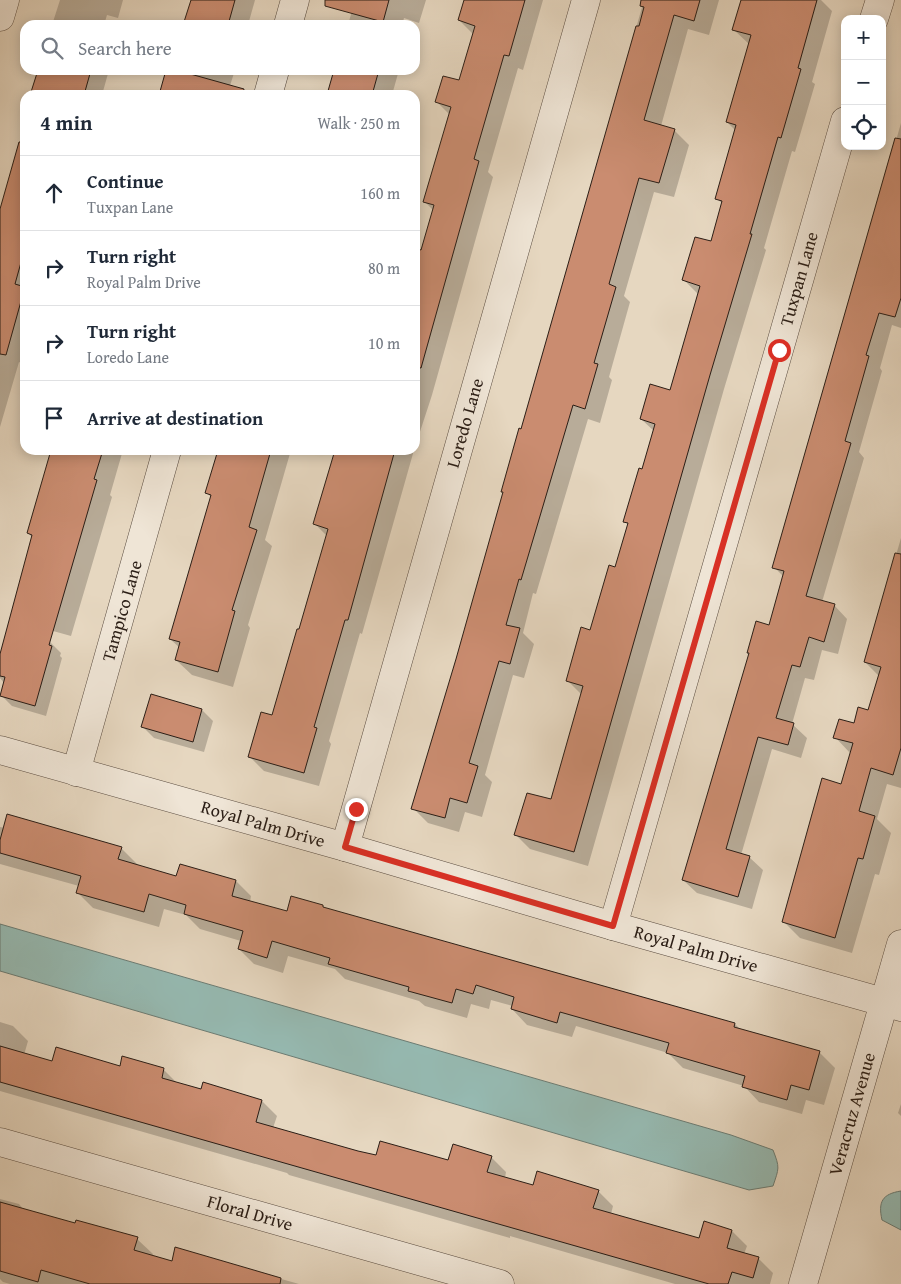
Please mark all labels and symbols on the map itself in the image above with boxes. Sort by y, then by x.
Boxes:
street label: Tuxpan Lane [772,228,825,329]
route start [768,339,791,362]
street label: Loredo Lane [439,375,490,471]
street label: Tampico Lane [94,557,149,665]
street label: Royal Palm Drive [198,793,328,854]
route end [345,798,368,821]
street label: Royal Palm Drive [631,918,761,979]
street label: Veracruz Avenue [821,1049,882,1179]
street label: Floral Drive [204,1187,296,1238]

